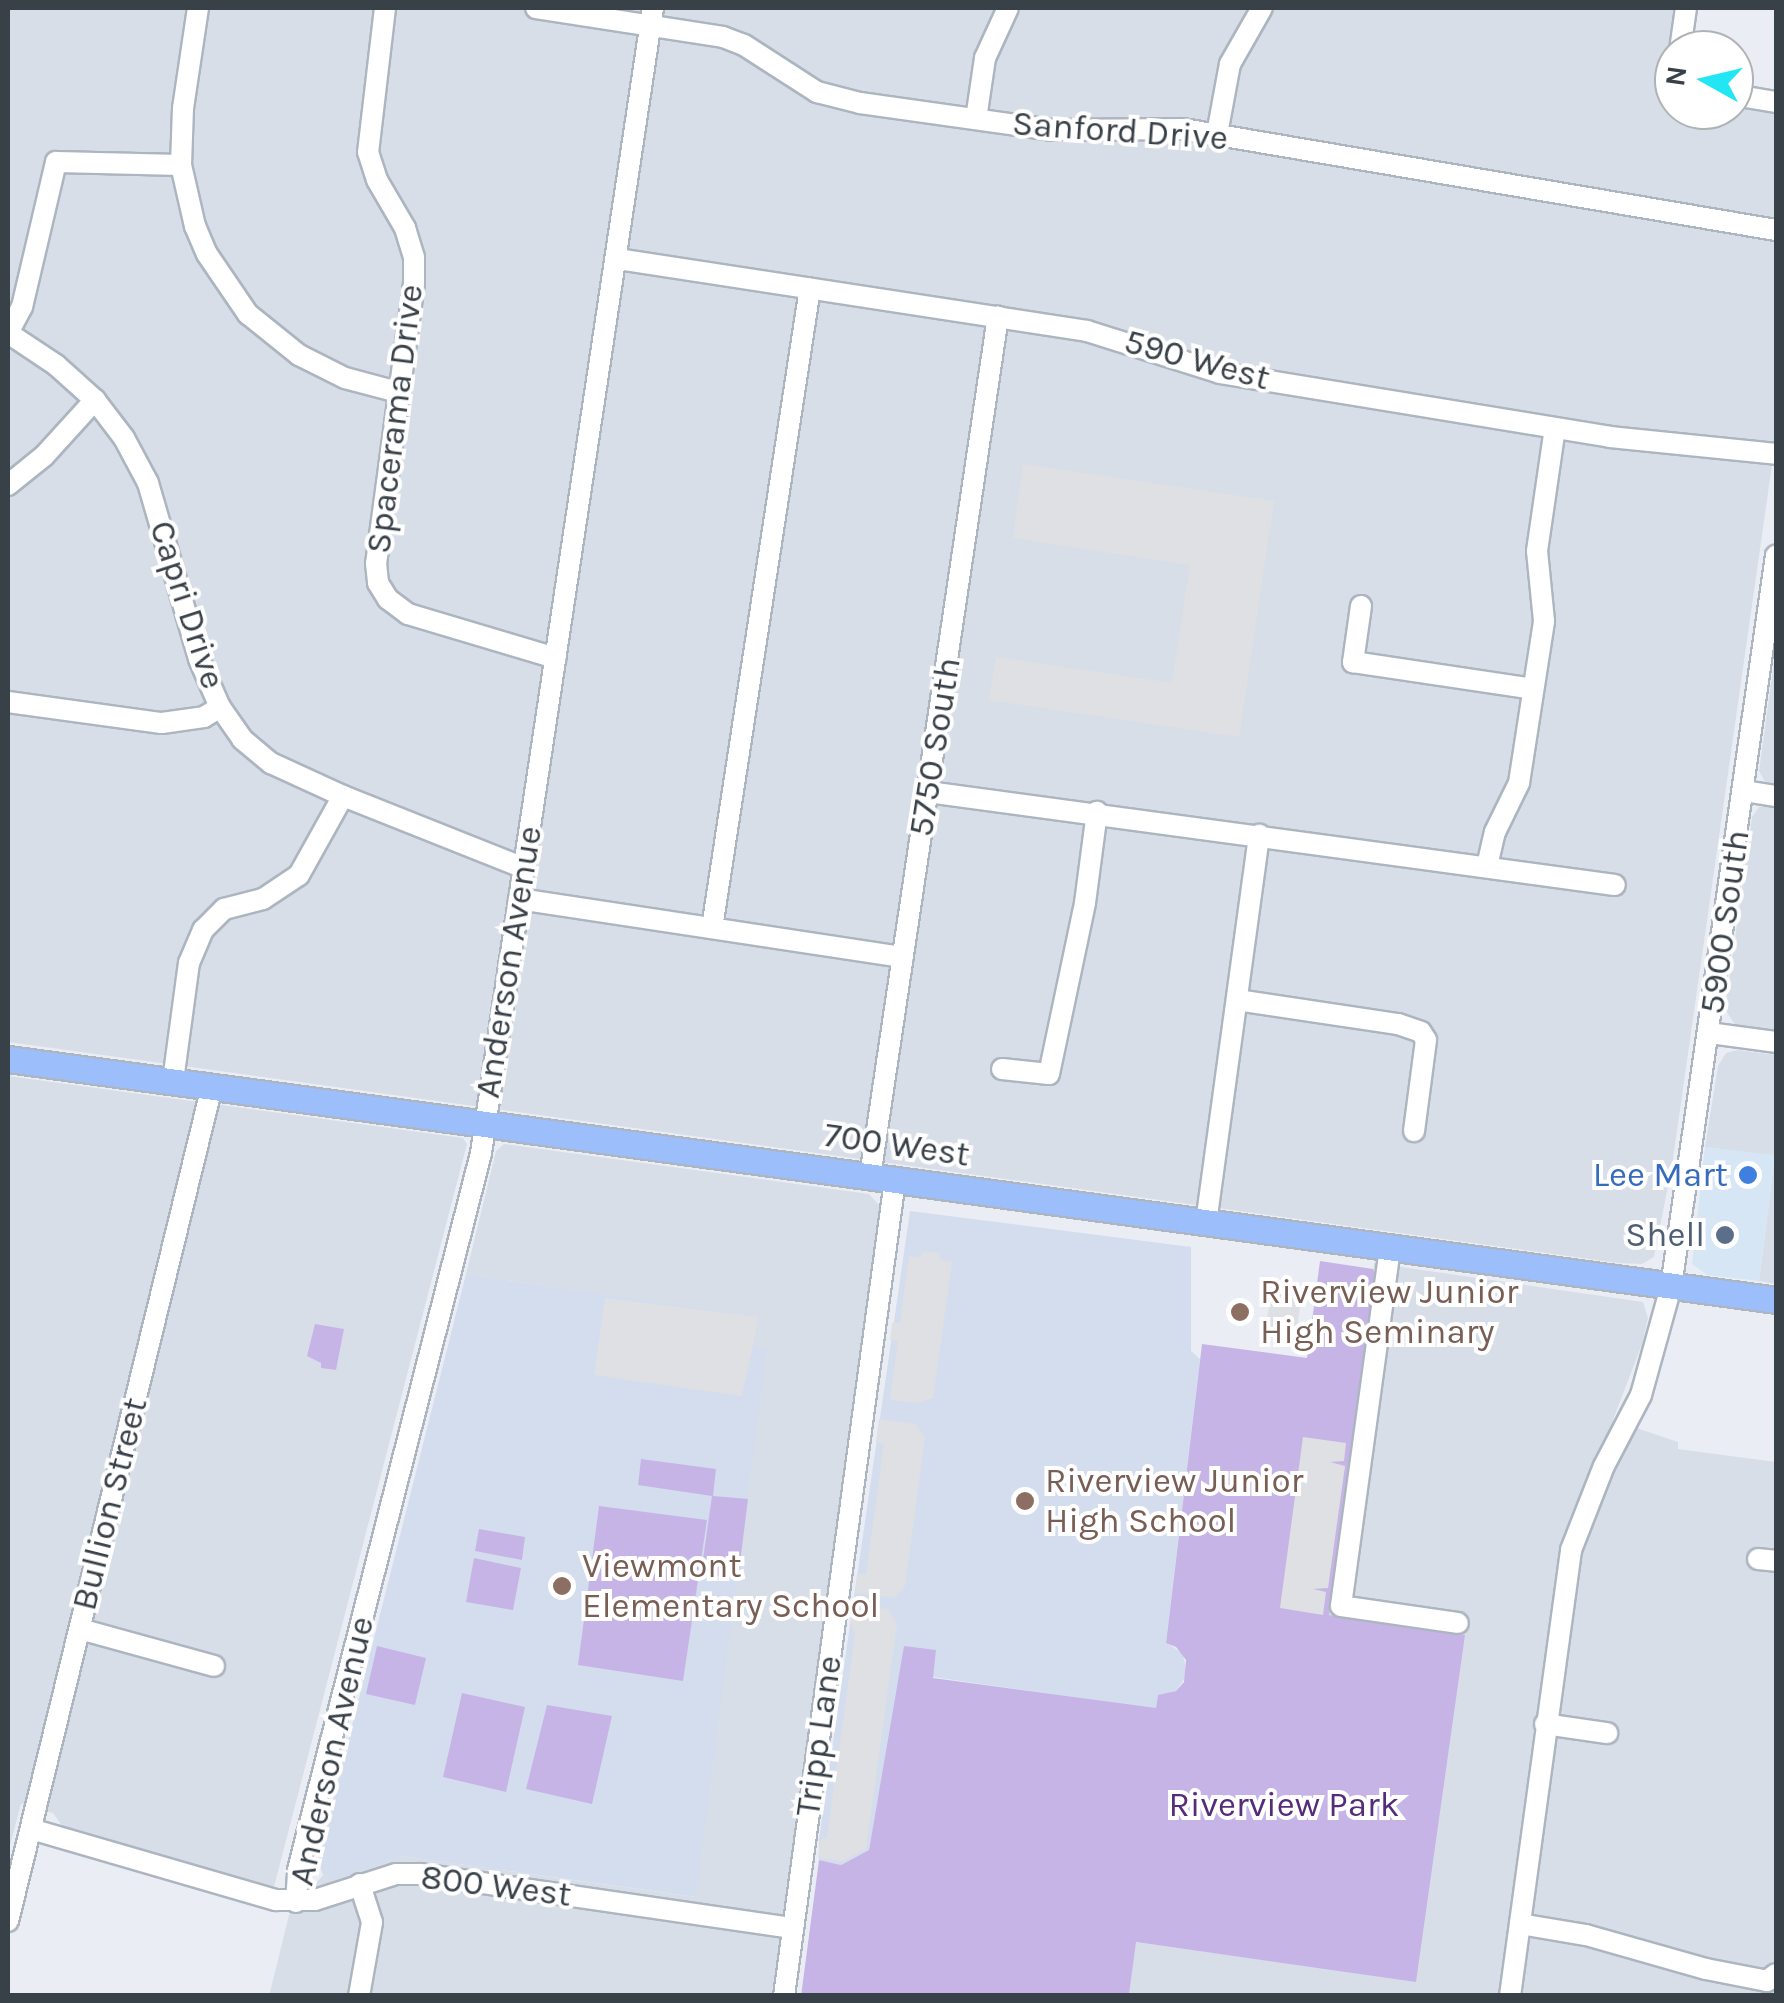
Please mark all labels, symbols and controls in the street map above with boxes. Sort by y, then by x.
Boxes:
north arrow [1654,30,1754,130]
text: N [1658,64,1694,88]
street label: Sanford Drive [1011,103,1229,159]
street label: Spacerama Drive [358,282,432,556]
street label: 590 West [1120,320,1274,400]
street label: Capri Drive [140,516,234,694]
street label: 5750 South [900,654,970,840]
street label: Anderson Avenue [467,823,551,1101]
street label: 5900 South [1691,827,1759,1017]
street label: 700 West [822,1114,972,1176]
place label: Lee Mart [1593,1154,1728,1196]
marker: Lee Mart [1737,1164,1759,1186]
place label: Shell [1625,1214,1705,1256]
marker: Shell [1714,1224,1736,1246]
place label: Riverview Junior High Seminary [1260,1271,1518,1353]
marker: Riverview Junior High Seminary [1229,1301,1251,1323]
street label: Bullion Street [63,1393,157,1615]
place label: Riverview Junior High School [1045,1460,1303,1542]
marker: Riverview Junior High School [1014,1490,1036,1512]
place label: Viewmont Elementary School [582,1545,879,1627]
marker: Viewmont Elementary School [551,1575,573,1597]
street label: Anderson Avenue [281,1612,383,1890]
street label: Tripp Lane [787,1653,851,1819]
park label: Riverview Park [1169,1784,1399,1826]
street label: 800 West [418,1856,574,1916]

